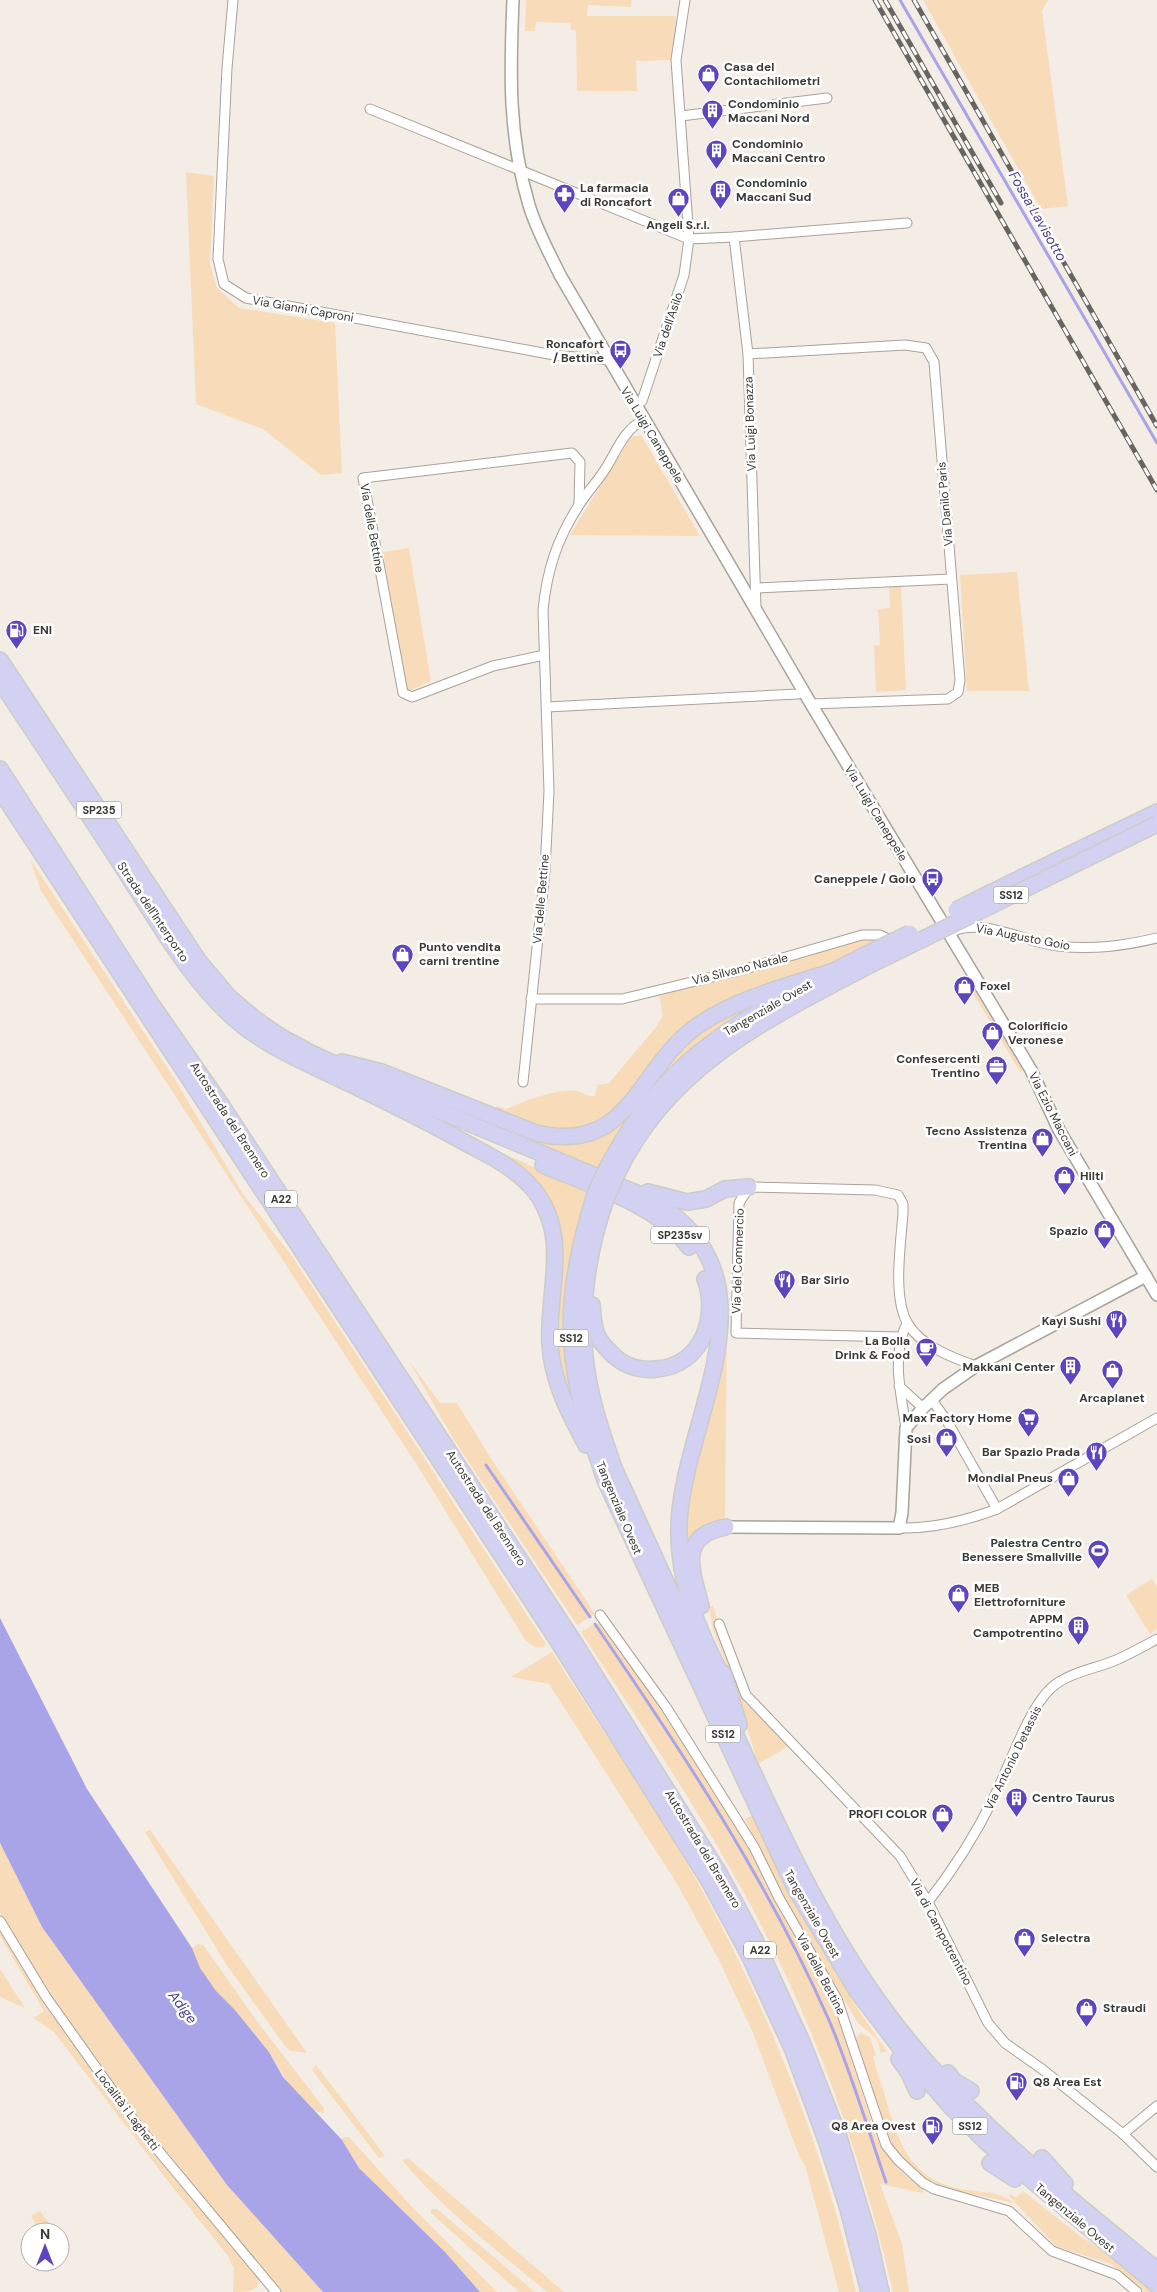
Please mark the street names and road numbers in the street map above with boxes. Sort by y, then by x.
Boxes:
street label: Via dell'Asilo [649,290,687,360]
street label: Via Gianni Caproni [251,292,355,326]
street label: Via Luigi Bonazza [740,376,760,472]
street label: Via Luigi Caneppele [617,384,687,486]
street label: Via Danilo Paris [933,461,957,547]
street label: Via delle Bettine [356,482,388,574]
street label: Via Luigi Caneppele [841,762,911,864]
road number: SP235 [76,802,122,818]
street label: Via delle Bettine [529,853,553,945]
street label: Strada dell'Interporto [113,859,193,965]
road number: SS12 [994,886,1028,904]
street label: Via Augusto Goio [974,920,1072,954]
street label: Via Silvano Natale [690,949,790,989]
street label: Tangenziale Ovest [721,976,815,1040]
street label: Autostrada del Brennero [186,1059,274,1181]
street label: Via Ezio Maccani [1025,1069,1081,1159]
road number: A22 [265,1190,297,1208]
street label: Via del Commercio [728,1208,748,1314]
road number: SP235sv [651,1226,709,1244]
road number: SS12 [554,1330,588,1346]
street label: Autostrada del Brennero [442,1447,530,1569]
street label: Tangenziale Ovest [592,1459,646,1557]
street label: Via Antonio Detassis [981,1703,1045,1813]
road number: SS12 [706,1726,740,1742]
street label: Autostrada del Brennero [661,1787,745,1911]
street label: Tangenziale Ovest [780,1867,844,1961]
street label: Via di Campotrentino [906,1876,976,1988]
street label: Via delle Bettine [793,1930,849,2018]
road number: A22 [744,1942,776,1958]
street label: Località i Laghetti [91,2066,163,2154]
road number: SS12 [952,2118,988,2134]
street label: Tangenziale Ovest [1032,2180,1119,2256]

